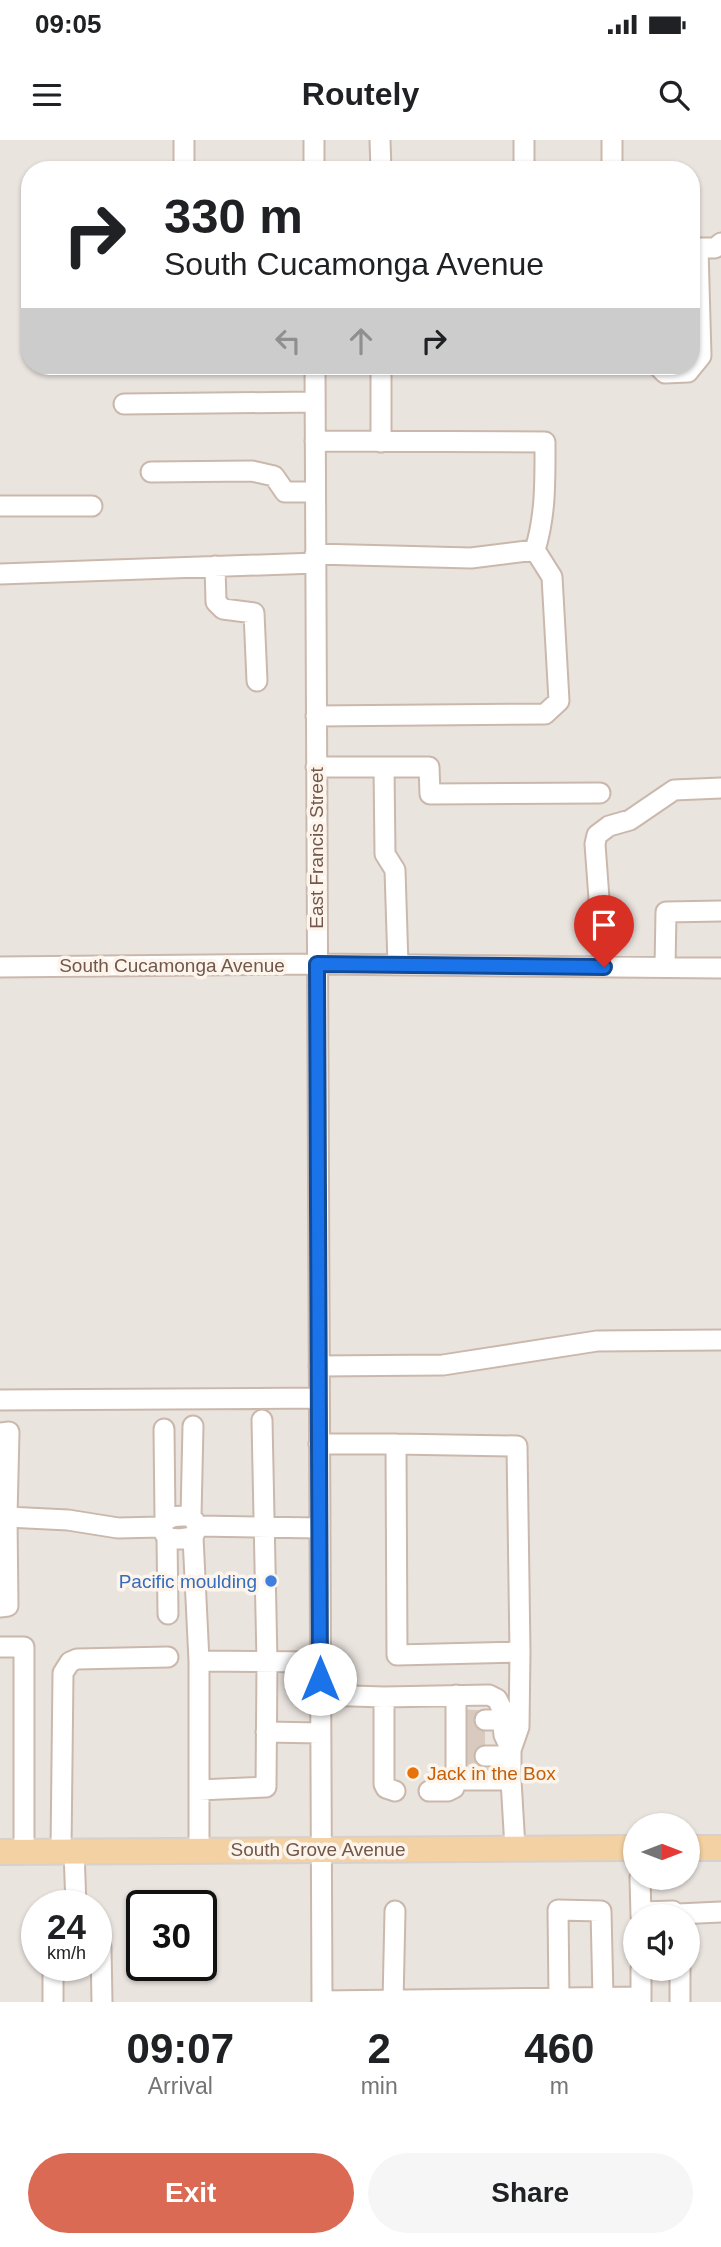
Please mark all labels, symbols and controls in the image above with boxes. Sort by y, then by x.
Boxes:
text: 09:05 [35,9,102,39]
icon: menu [28,76,66,114]
text: Routely [302,76,419,112]
icon: search [655,76,693,114]
icon: right [49,189,140,280]
text: 330 m [164,189,303,243]
text: South Cucamonga Avenue [164,246,544,282]
icon: left [269,322,307,360]
icon: ahead [342,322,380,360]
icon: right [415,322,453,360]
street label: East Francis Street [306,767,327,929]
pin [574,895,634,967]
icon: arrive [585,906,623,944]
street label: South Cucamonga Avenue [59,955,285,976]
place label: Pacific moulding [119,1571,257,1592]
marker: Pacific moulding [263,1573,279,1589]
position arrow [283,1642,357,1716]
place label: Jack in the Box [427,1763,556,1784]
marker: Jack in the Box [405,1765,421,1781]
north arrow [623,1813,700,1890]
map controls [623,1813,700,1981]
street label: South Grove Avenue [231,1839,406,1860]
speed limit sign: 30 [126,1890,217,1981]
button: sound [623,1904,700,1981]
text: 24 [47,1907,86,1946]
text: km/h [47,1943,86,1963]
text: 09:07 [127,2025,234,2072]
text: 2 [367,2025,391,2072]
text: 460 [524,2025,594,2072]
text: Arrival [148,2073,213,2099]
text: min [361,2073,398,2099]
text: m [550,2073,569,2099]
button: Exit [28,2153,354,2233]
button: Share [368,2153,693,2233]

